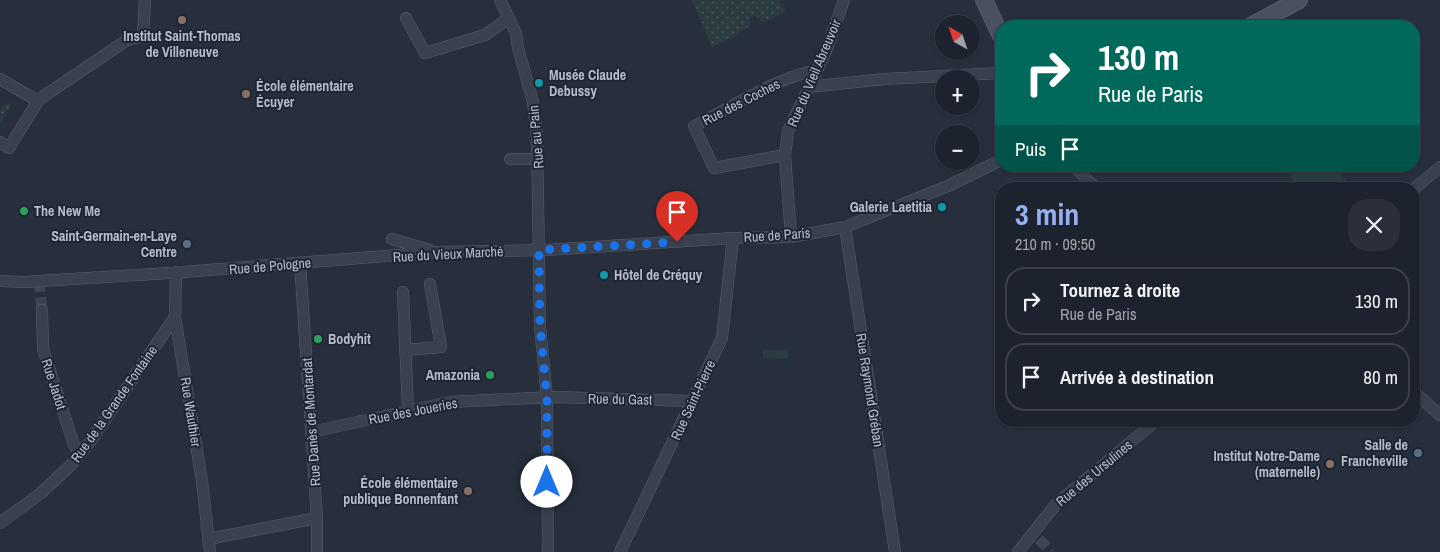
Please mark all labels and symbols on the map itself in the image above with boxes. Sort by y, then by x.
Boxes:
marker: Institut Saint-Thomas de Villeneuve [176,14,188,26]
north arrow [935,15,980,60]
street label: Rue du Vieil Abreuvoir [783,16,845,130]
place label: Institut Saint-Thomas de Villeneuve [123,27,241,61]
place label: Musée Claude Debussy [549,66,626,100]
street label: Rue des Coches [699,75,783,129]
place label: École élémentaire Écuyer [256,77,354,111]
marker: Musée Claude Debussy [533,77,545,89]
marker: École élémentaire Écuyer [240,88,252,100]
street label: Rue au Pain [524,104,548,170]
pin [656,191,698,242]
place label: Galerie Laetitia [850,198,933,216]
marker: Galerie Laetitia [936,201,948,213]
place label: The New Me [34,202,100,220]
marker: The New Me [18,205,30,217]
street label: Rue de Paris [743,224,811,246]
place label: Saint-Germain-en-Laye Centre [51,227,177,261]
marker: Saint-Germain-en-Laye Centre [181,238,193,250]
street label: Rue du Vieux Marché [392,242,504,266]
street label: Rue de Pologne [228,253,312,279]
place label: Hôtel de Créquy [614,266,703,284]
marker: Hôtel de Créquy [598,269,610,281]
place label: Bodyhit [328,330,371,348]
street label: Rue Raymond Gréban [852,332,888,448]
marker: Bodyhit [312,333,324,345]
street label: Rue de la Grande Fontaine [67,342,161,466]
street label: Rue Jadot [37,356,71,412]
street label: Rue Danès de Montardat [298,357,324,487]
street label: Rue Saint-Pierre [667,357,719,443]
place label: Amazonia [426,366,481,384]
marker: Amazonia [484,369,496,381]
street label: Rue Wauthier [177,376,205,448]
street label: Rue du Gast [588,389,652,409]
street label: Rue des Joueries [367,394,459,428]
street label: Rue des Ursulines [1052,436,1136,510]
place label: Salle de Francheville [1341,436,1408,470]
place label: Institut Notre-Dame (maternelle) [1213,447,1320,481]
marker: Salle de Francheville [1412,447,1424,459]
position arrow [520,455,572,507]
marker: Institut Notre-Dame (maternelle) [1324,458,1336,470]
place label: École élémentaire publique Bonnenfant [343,474,458,508]
marker: École élémentaire publique Bonnenfant [462,485,474,497]

